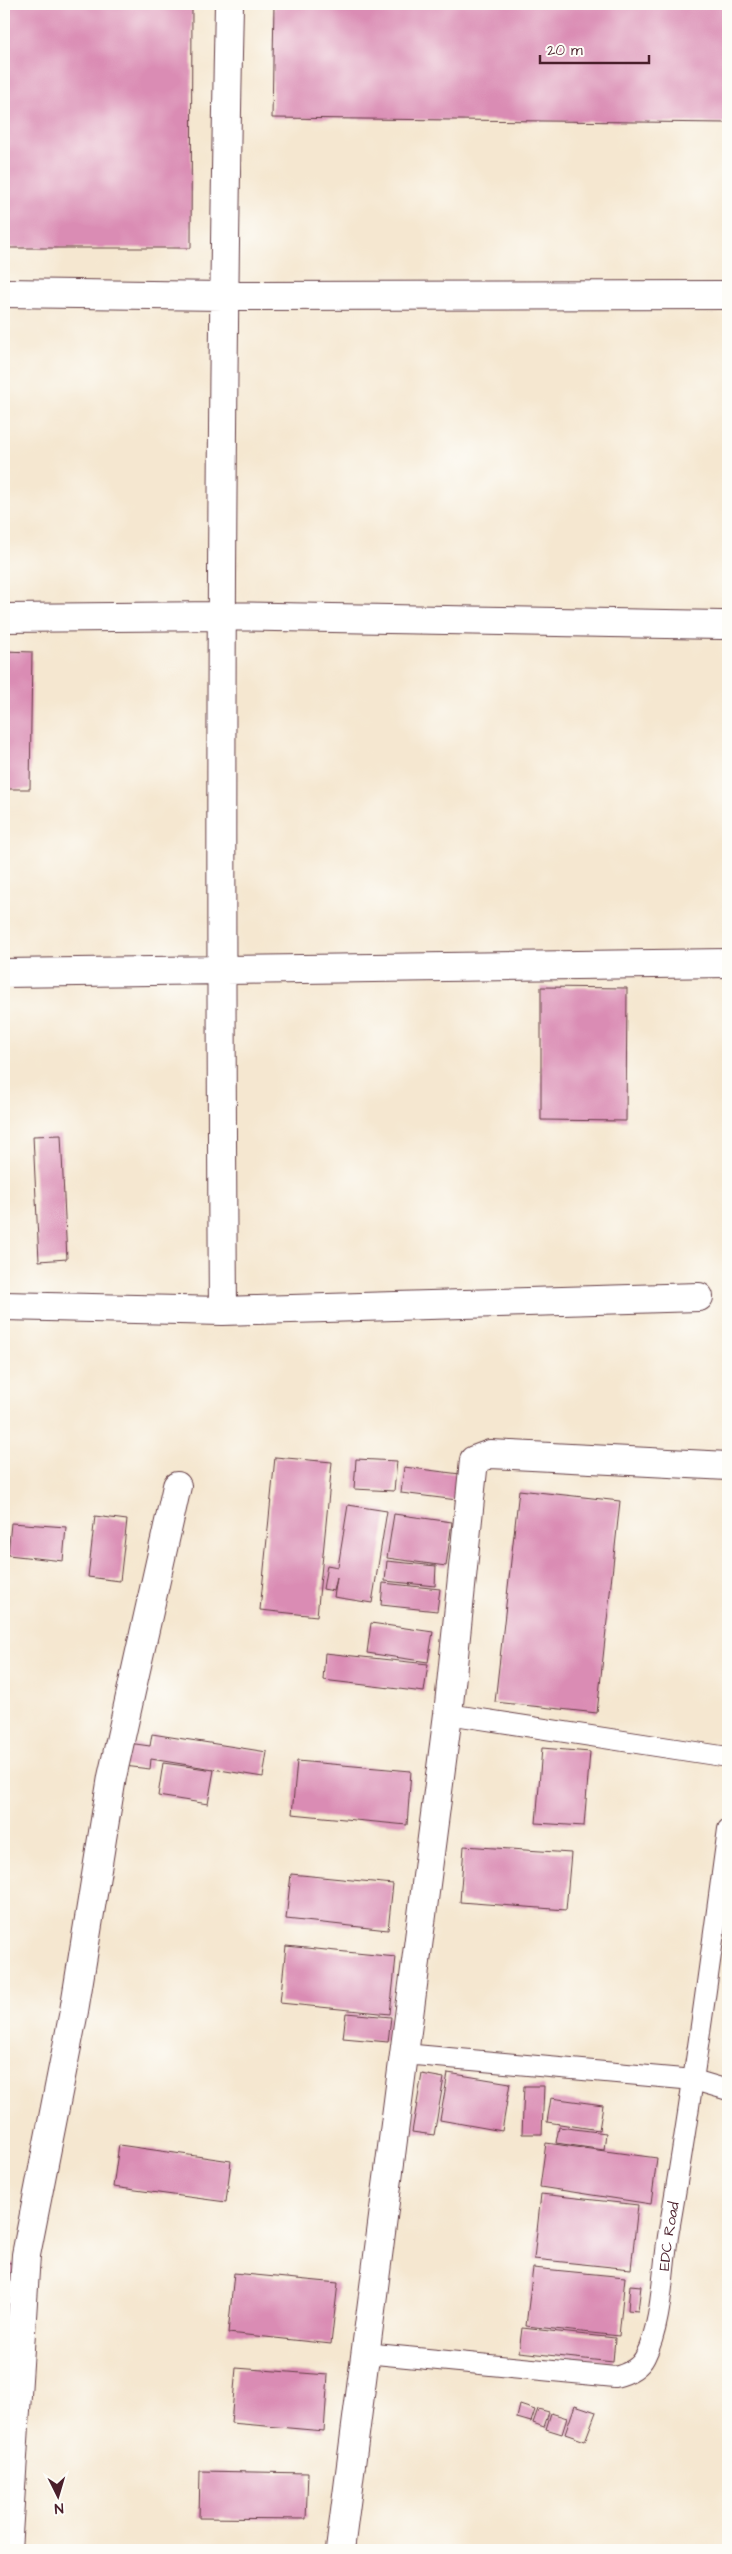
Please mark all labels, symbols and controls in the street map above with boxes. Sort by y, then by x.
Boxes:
scale bar [540,32,648,64]
text: 20 m [547,40,583,61]
street label: EDC Road [654,2200,685,2272]
north arrow [32,2472,82,2522]
text: N [54,2498,64,2518]

